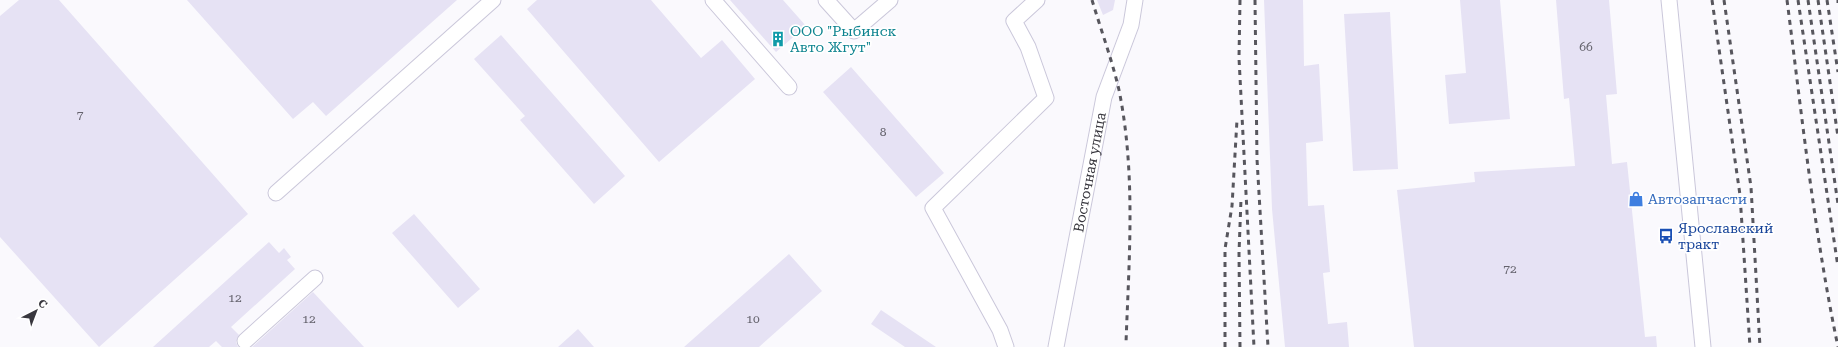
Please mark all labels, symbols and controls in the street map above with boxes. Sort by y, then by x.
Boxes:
place label: ООО "Рыбинск Авто Жгут" [790,23,897,55]
building icon: ООО "Рыбинск Авто Жгут" [769,30,787,48]
house number: 66 [1579,40,1593,54]
house number: 7 [77,108,84,122]
street label: Восточная улица [1070,111,1109,233]
house number: 8 [880,125,887,139]
shop icon: Автозапчасти [1627,190,1645,208]
place label: Автозапчасти [1648,191,1747,207]
place label: Ярославский тракт [1678,220,1773,252]
bus stop icon: Ярославский тракт [1657,227,1675,245]
house number: 72 [1503,262,1517,276]
north arrow [16,291,56,331]
house number: 12 [228,291,242,305]
text: С [35,297,50,312]
house number: 12 [302,312,316,326]
house number: 10 [746,312,760,326]

